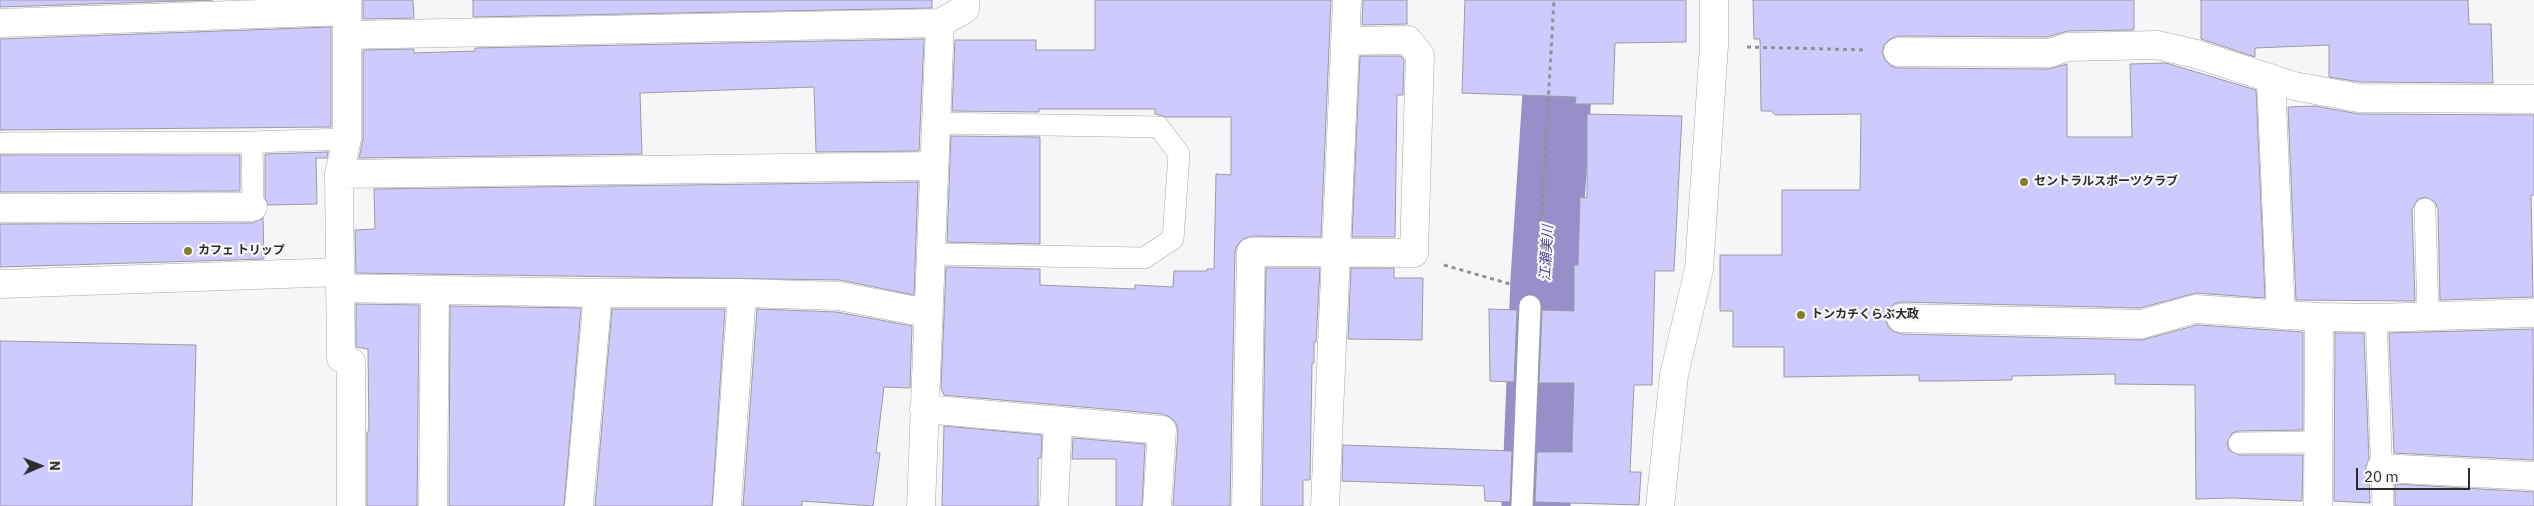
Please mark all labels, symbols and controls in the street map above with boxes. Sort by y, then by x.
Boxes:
place label: セントラルスポーツクラブ [2034,175,2178,189]
marker: セントラルスポーツクラブ [2018,176,2030,188]
water label: 江瀬美川 [1537,225,1557,281]
place label: カフェ トリップ [198,244,285,258]
marker: カフェ トリップ [182,245,194,257]
place label: トンカチくらぶ大政 [1811,308,1919,322]
marker: トンカチくらぶ大政 [1795,309,1807,321]
north arrow [15,441,65,491]
scale bar [2359,458,2473,490]
text: N [46,461,64,471]
text: 20 m [2364,467,2399,486]

